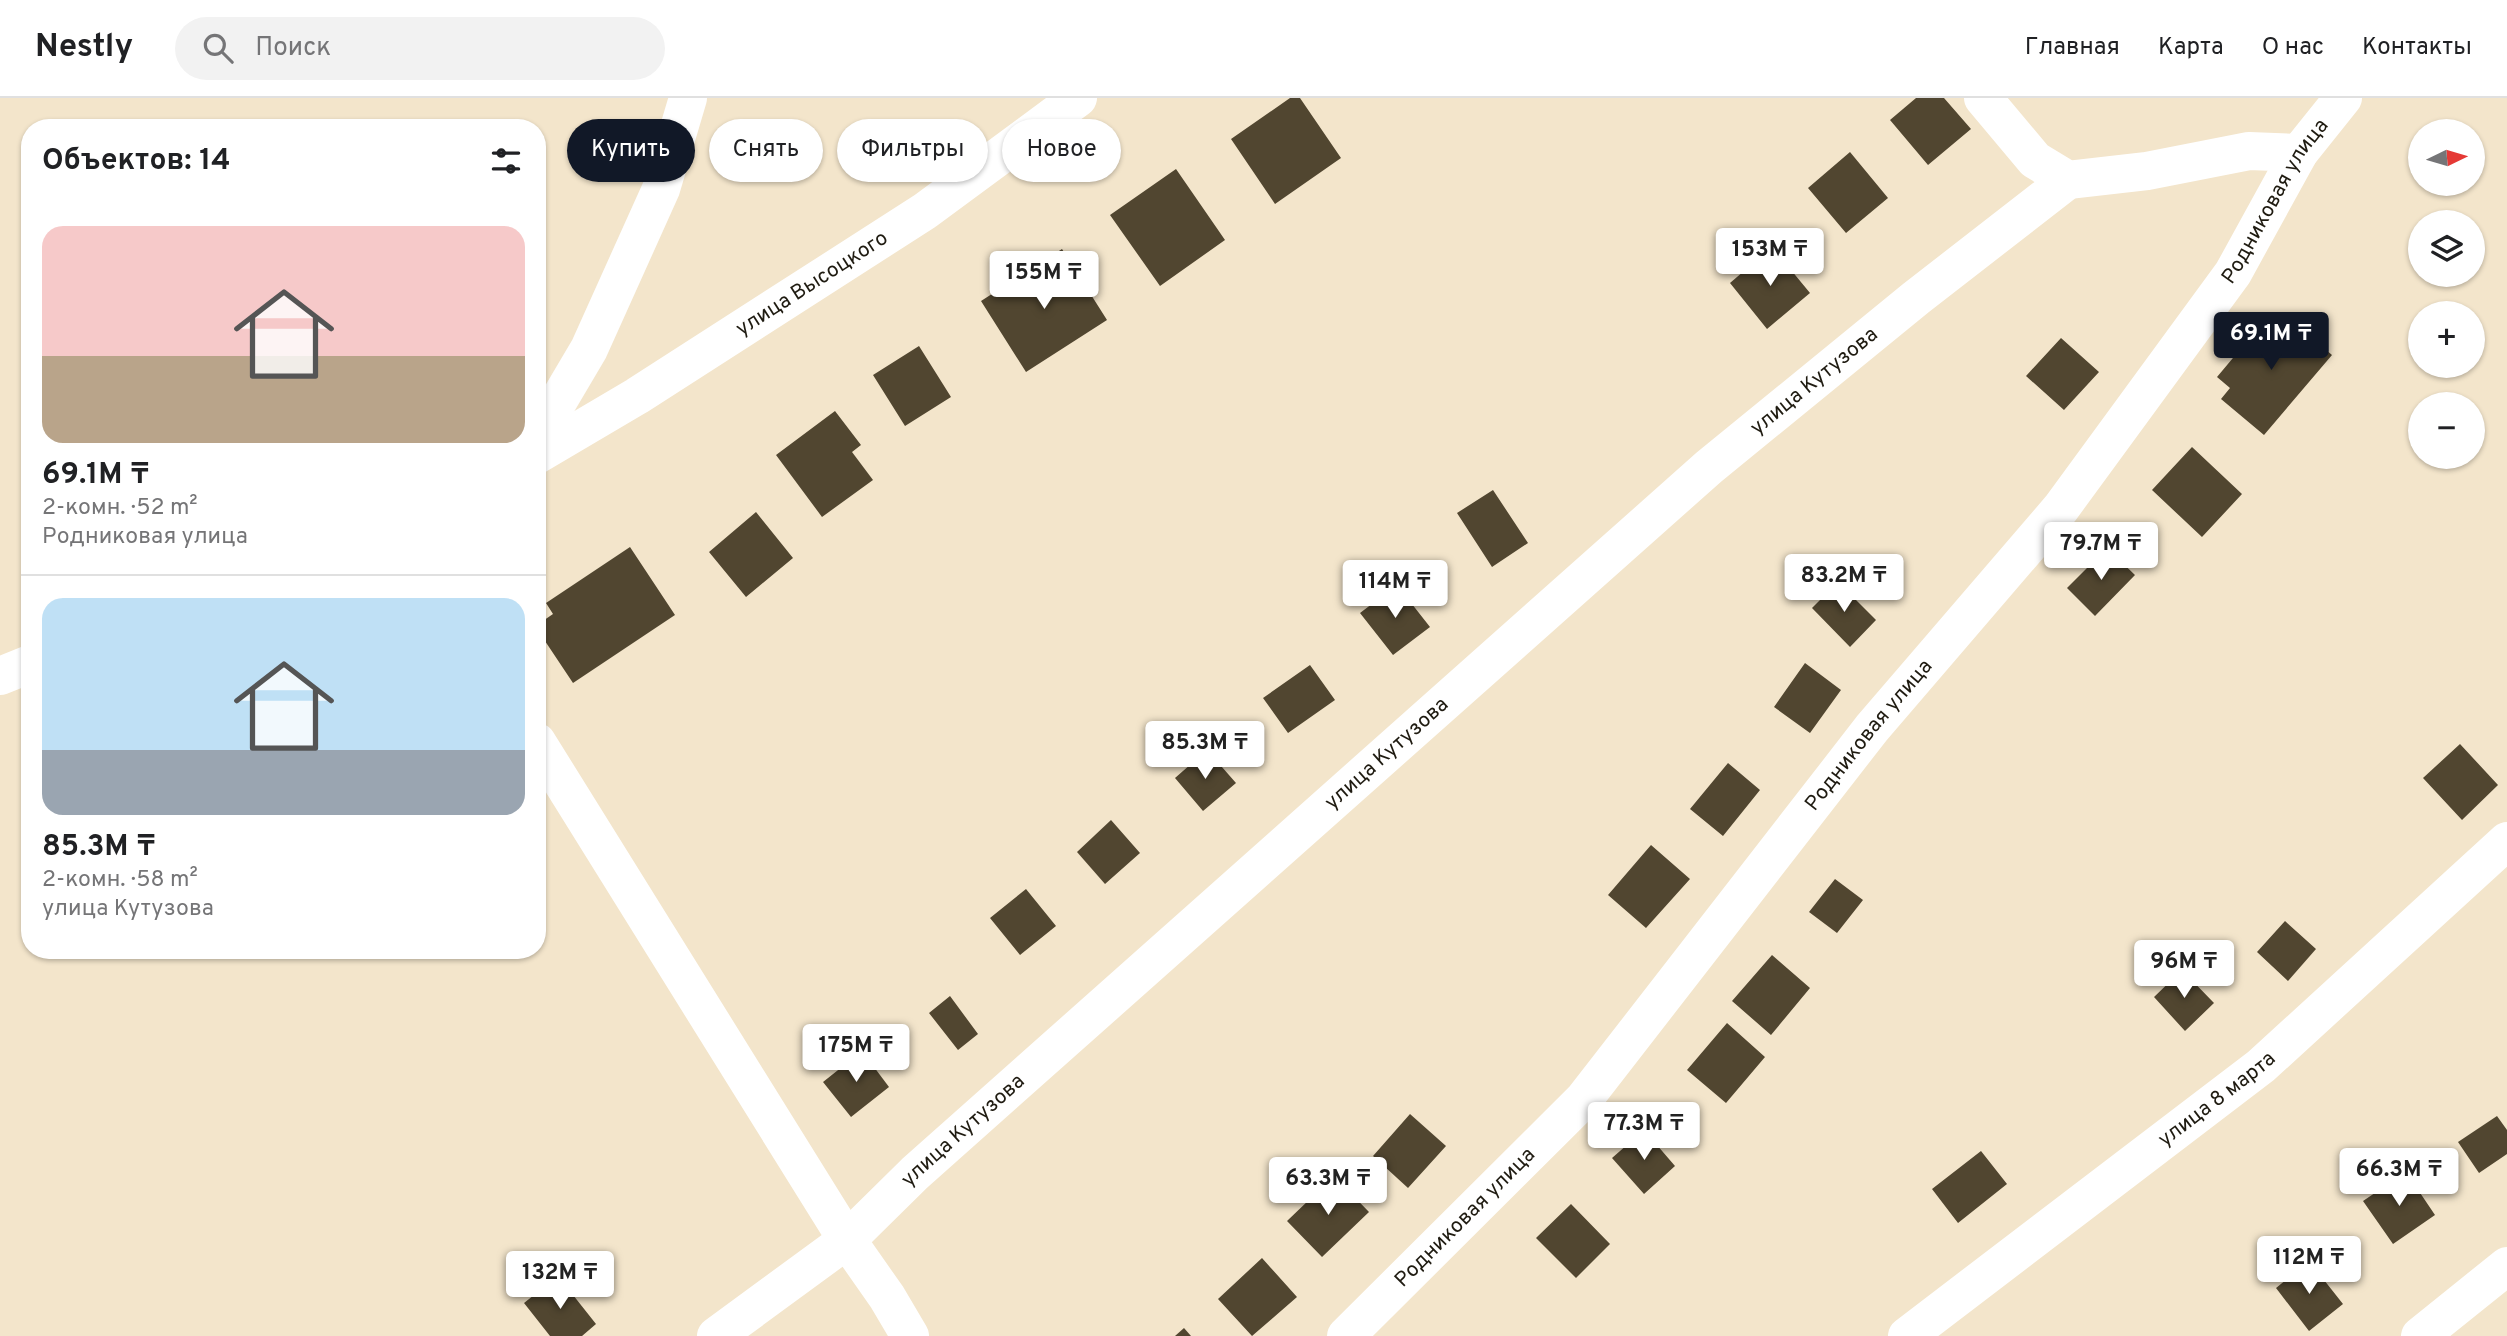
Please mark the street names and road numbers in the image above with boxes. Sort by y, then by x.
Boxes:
street label: Родниковая улица [2216,113,2335,290]
street label: улица Высоцкого [731,225,893,342]
street label: улица Кутузова [1745,321,1883,441]
street label: Родниковая улица [1799,654,1939,816]
street label: улица Кутузова [1319,691,1454,816]
street label: улица 8 марта [2153,1046,2282,1153]
street label: улица Кутузова [895,1068,1031,1193]
street label: Родниковая улица [1389,1142,1541,1293]

